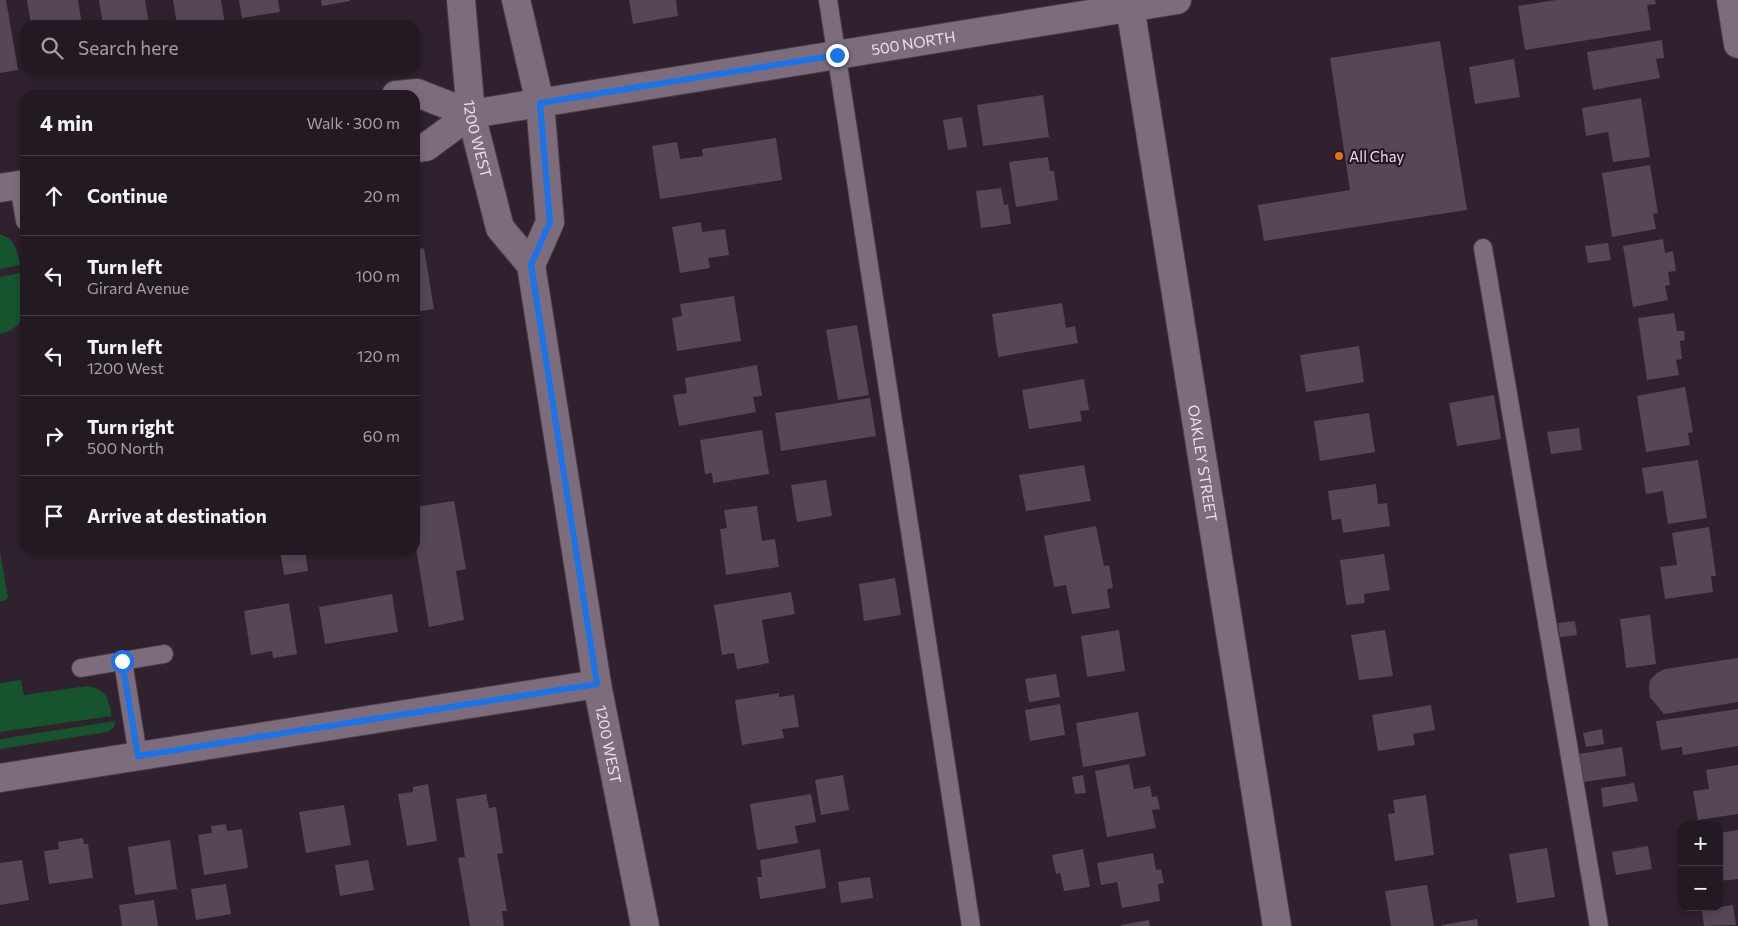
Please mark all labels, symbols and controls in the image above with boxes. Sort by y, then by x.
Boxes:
search box [20,20,420,75]
street label: 500 NORTH [870,27,957,58]
icon: search [38,34,66,62]
text: Search here [78,36,178,59]
route end [826,44,849,67]
street label: 1200 WEST [461,99,496,180]
text: 4 min [40,110,93,135]
text: Walk · 300 m [306,113,400,132]
place label: All Chay [1349,147,1404,165]
marker: All Chay [1333,150,1345,162]
icon: ahead [40,182,68,210]
text: Continue [87,184,167,207]
text: 20 m [364,186,400,205]
text: Turn left [87,255,162,278]
icon: left [40,262,68,290]
text: 100 m [355,266,400,285]
text: Girard Avenue [87,278,189,297]
text: Turn left [87,335,162,358]
icon: left [40,342,68,370]
text: 120 m [357,346,400,365]
text: 1200 West [87,358,164,377]
street label: OAKLEY STREET [1185,403,1221,523]
text: Turn right [87,415,174,438]
icon: right [40,422,68,450]
text: 60 m [363,426,400,445]
text: 500 North [87,438,164,457]
icon: arrive [40,502,68,530]
text: Arrive at destination [87,504,267,527]
route start [111,650,134,673]
street label: 1200 WEST [592,704,626,785]
map controls [1678,821,1723,911]
button: + [1678,821,1723,866]
button: − [1678,866,1723,911]

